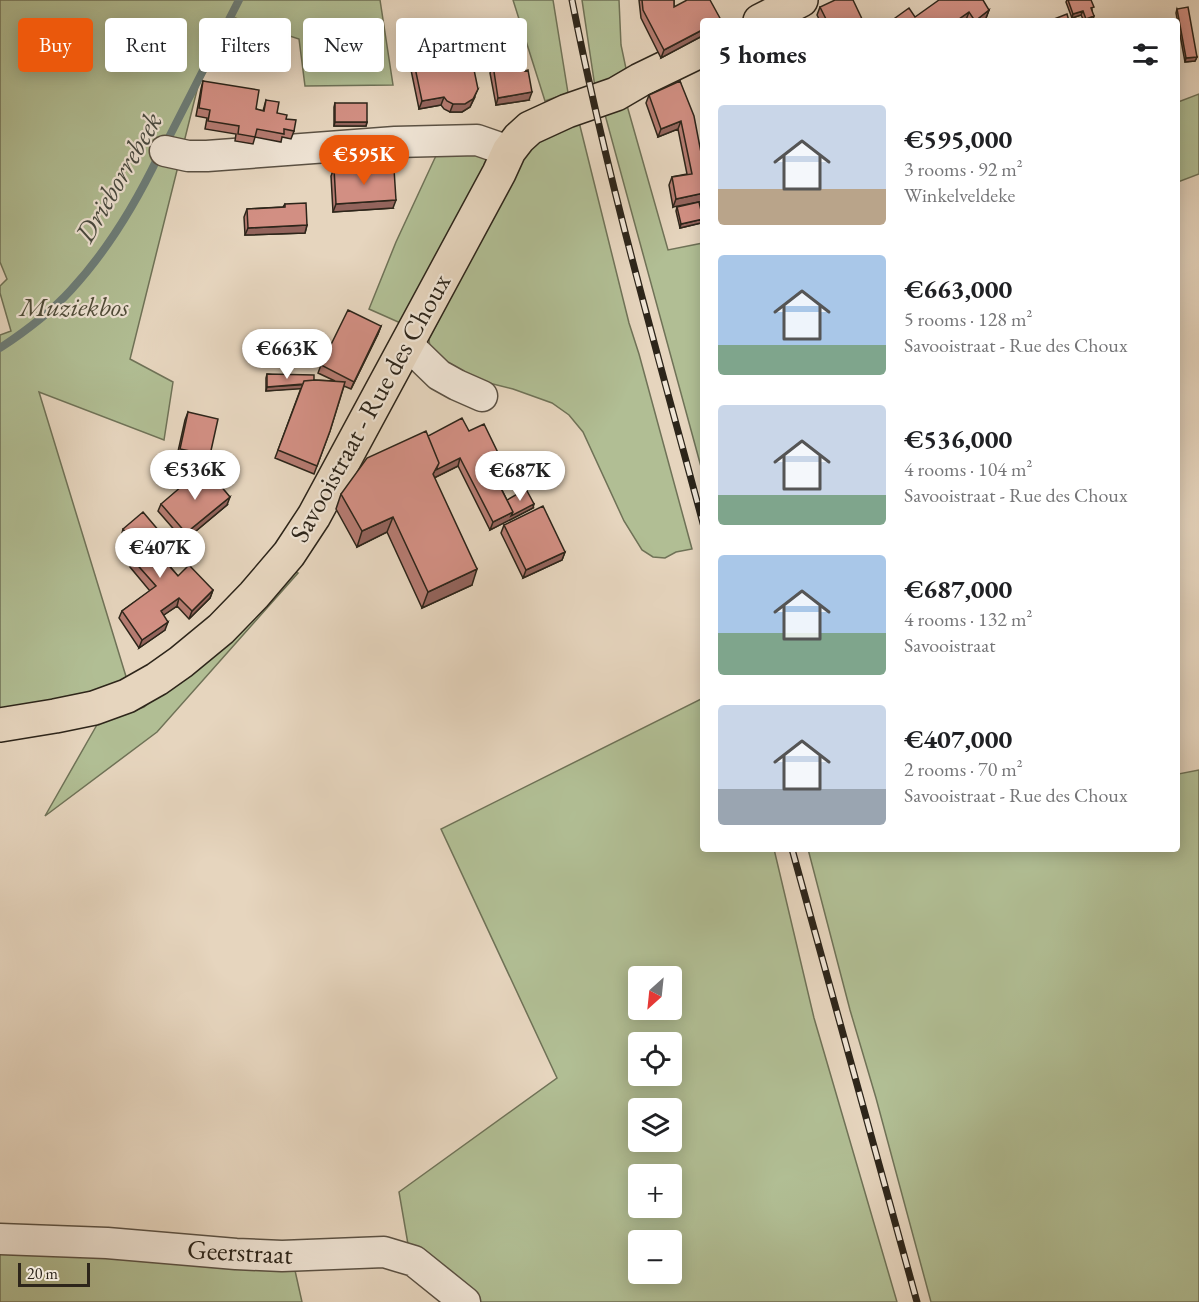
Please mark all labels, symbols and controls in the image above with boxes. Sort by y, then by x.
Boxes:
chip: Buy [18,18,93,72]
chip: Rent [105,18,187,72]
chip: Filters [199,18,291,72]
chip: New [303,18,384,72]
chip: Apartment [396,18,527,72]
text: 5 homes [718,37,807,71]
icon: filters [1129,38,1162,71]
water label: Drieborrebeek [66,105,170,250]
text: €595,000 [904,122,1012,156]
icon: home [766,129,838,201]
pin: €595K [322,135,406,186]
text: €595K [333,141,395,167]
text: 3 rooms · 92 m² [904,156,1023,182]
text: Winkelveldeke [904,182,1015,208]
street label: Savooistraat - Rue des Choux [281,267,458,548]
text: €663,000 [904,272,1012,306]
icon: home [766,279,838,351]
park label: Muziekbos [17,289,129,324]
text: 5 rooms · 128 m² [904,306,1032,332]
pin: €663K [245,329,329,380]
text: Savooistraat - Rue des Choux [904,332,1128,358]
text: €663K [256,335,318,361]
text: €536,000 [904,422,1012,456]
icon: home [766,429,838,501]
pin: €536K [153,450,237,501]
pin: €687K [478,451,562,502]
text: €536K [164,456,226,482]
text: 4 rooms · 104 m² [904,456,1032,482]
text: €687K [489,457,551,483]
text: Savooistraat - Rue des Choux [904,482,1128,508]
pin: €407K [118,528,202,579]
text: €407K [129,534,191,560]
text: €687,000 [904,572,1012,606]
icon: home [766,579,838,651]
text: 4 rooms · 132 m² [904,606,1032,632]
text: Savooistraat [904,632,996,658]
text: €407,000 [904,722,1012,756]
icon: home [766,729,838,801]
text: 2 rooms · 70 m² [904,756,1023,782]
text: Savooistraat - Rue des Choux [904,782,1128,808]
north arrow [628,966,682,1020]
map controls [628,966,682,1284]
button: locate [628,1032,682,1086]
button: layers [628,1098,682,1152]
button: + [628,1164,682,1218]
button: − [628,1230,682,1284]
street label: Geerstraat [186,1231,294,1272]
scale bar [18,1260,90,1288]
text: 20 m [27,1263,58,1284]

